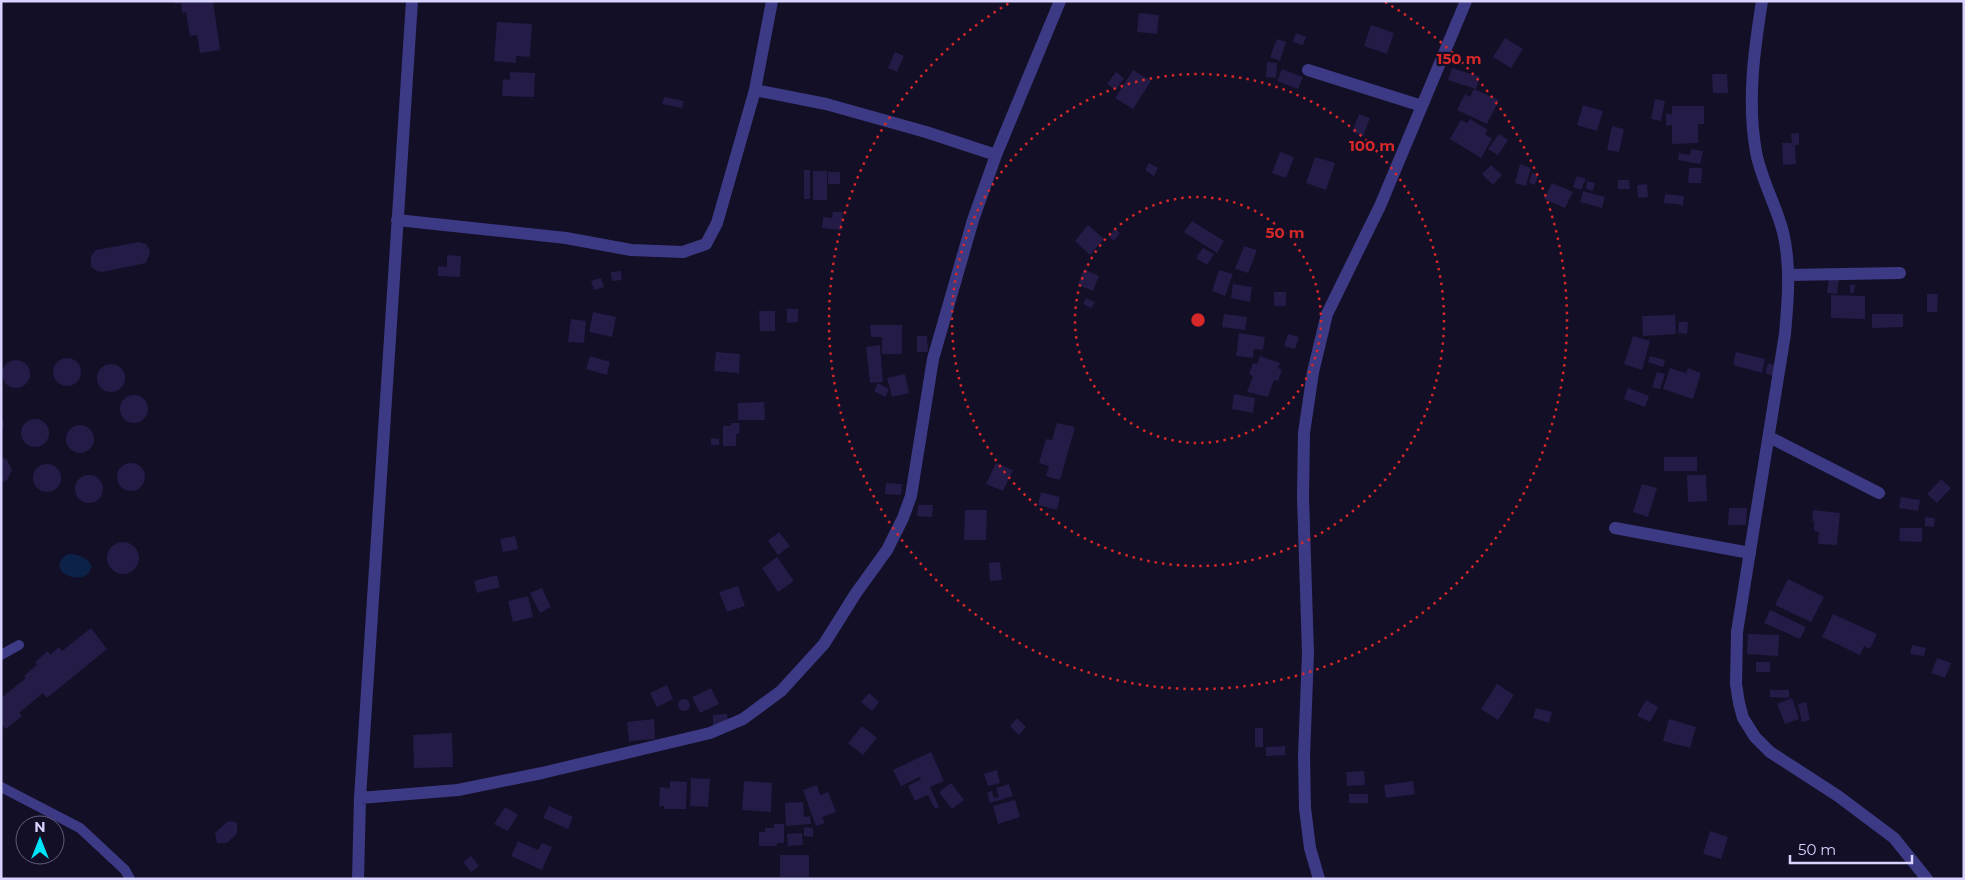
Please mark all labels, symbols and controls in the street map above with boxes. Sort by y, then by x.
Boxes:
text: 150 m [1437,49,1481,68]
text: 100 m [1349,136,1395,155]
text: 50 m [1265,223,1305,242]
centre of rings [1189,311,1207,329]
north arrow [15,815,65,865]
text: N [34,818,46,836]
scale bar [1790,832,1912,864]
text: 50 m [1798,840,1836,859]

